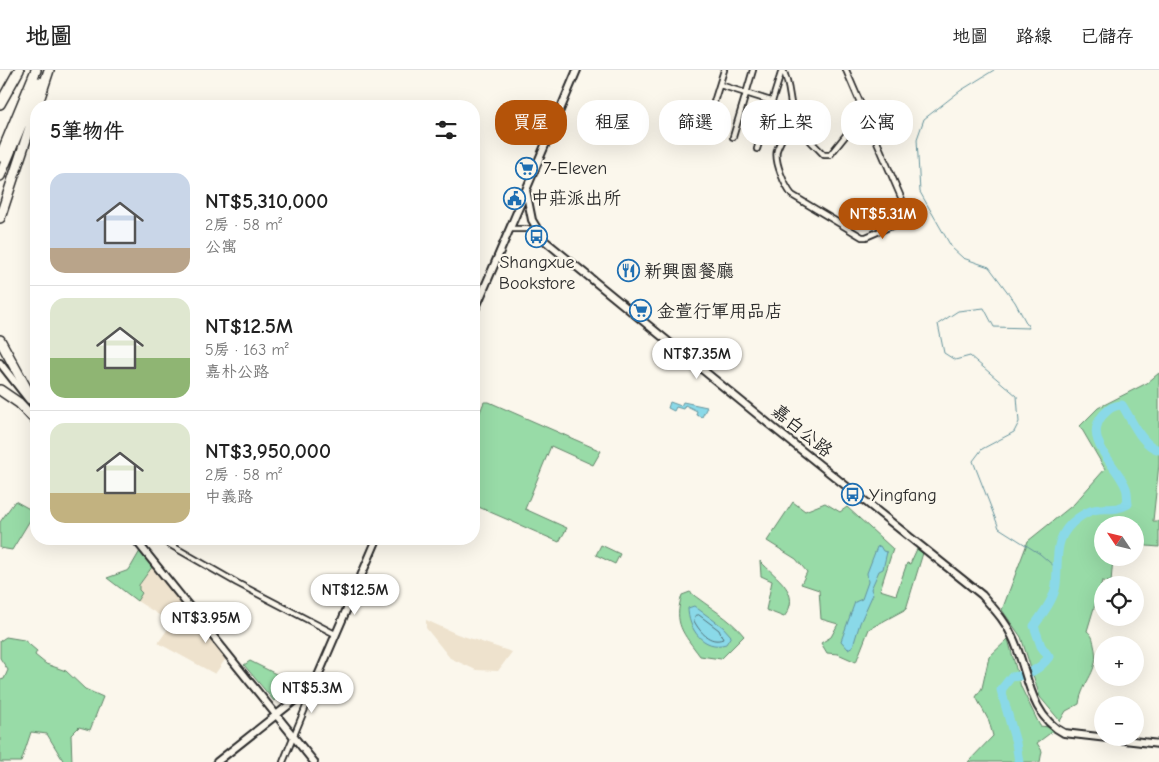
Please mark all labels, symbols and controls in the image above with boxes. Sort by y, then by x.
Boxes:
text: 地圖 [25,22,73,50]
text: 地圖 [952,26,988,47]
text: 路線 [1016,26,1052,47]
text: 已儲存 [1080,26,1134,47]
chip: 買屋 [495,100,567,145]
chip: 租屋 [577,100,649,145]
chip: 篩選 [659,100,731,145]
chip: 新上架 [741,100,831,145]
chip: 公寓 [841,100,913,145]
icon: filters [432,116,460,144]
text: 5筆物件 [50,119,124,143]
supermarket icon: 7-Eleven [515,156,539,180]
place label: 7-Eleven [543,158,607,179]
public building icon: 中莊派出所 [503,186,527,210]
place label: 中莊派出所 [531,188,621,209]
text: NT$5,310,000 [205,189,328,213]
icon: home [90,193,150,253]
pin: NT$5.31M [831,198,935,240]
text: NT$5.31M [850,205,916,223]
text: 2房 · 58 m² [205,216,282,234]
bus stop icon: Shangxue Bookstore [525,225,549,249]
text: 公寓 [205,238,237,256]
place label: Shangxue Bookstore [499,252,575,294]
restaurant icon: 新興園餐廳 [616,259,640,283]
place label: 新興園餐廳 [644,261,734,282]
supermarket icon: 金萱行軍用品店 [629,299,653,323]
place label: 金萱行軍用品店 [657,301,783,322]
text: NT$12.5M [205,314,293,338]
icon: home [90,318,150,378]
pin: NT$7.35M [645,338,749,380]
text: 5房 · 163 m² [205,341,289,359]
text: NT$7.35M [663,345,731,363]
text: 嘉朴公路 [205,363,269,381]
street label: 嘉白公路 [767,400,837,462]
text: NT$3,950,000 [205,439,331,463]
icon: home [90,443,150,503]
text: 2房 · 58 m² [205,466,282,484]
bus stop icon: Yingfang [841,483,865,507]
place label: Yingfang [869,485,937,506]
text: 中義路 [205,488,253,506]
north arrow [1094,516,1144,566]
map controls [1094,516,1144,746]
pin: NT$12.5M [303,574,407,616]
button: locate [1094,576,1144,626]
text: NT$12.5M [322,581,389,599]
pin: NT$3.95M [154,602,258,644]
text: NT$3.95M [172,609,241,627]
button: + [1094,636,1144,686]
pin: NT$5.3M [266,672,358,714]
text: NT$5.3M [282,679,342,697]
button: − [1094,696,1144,746]

